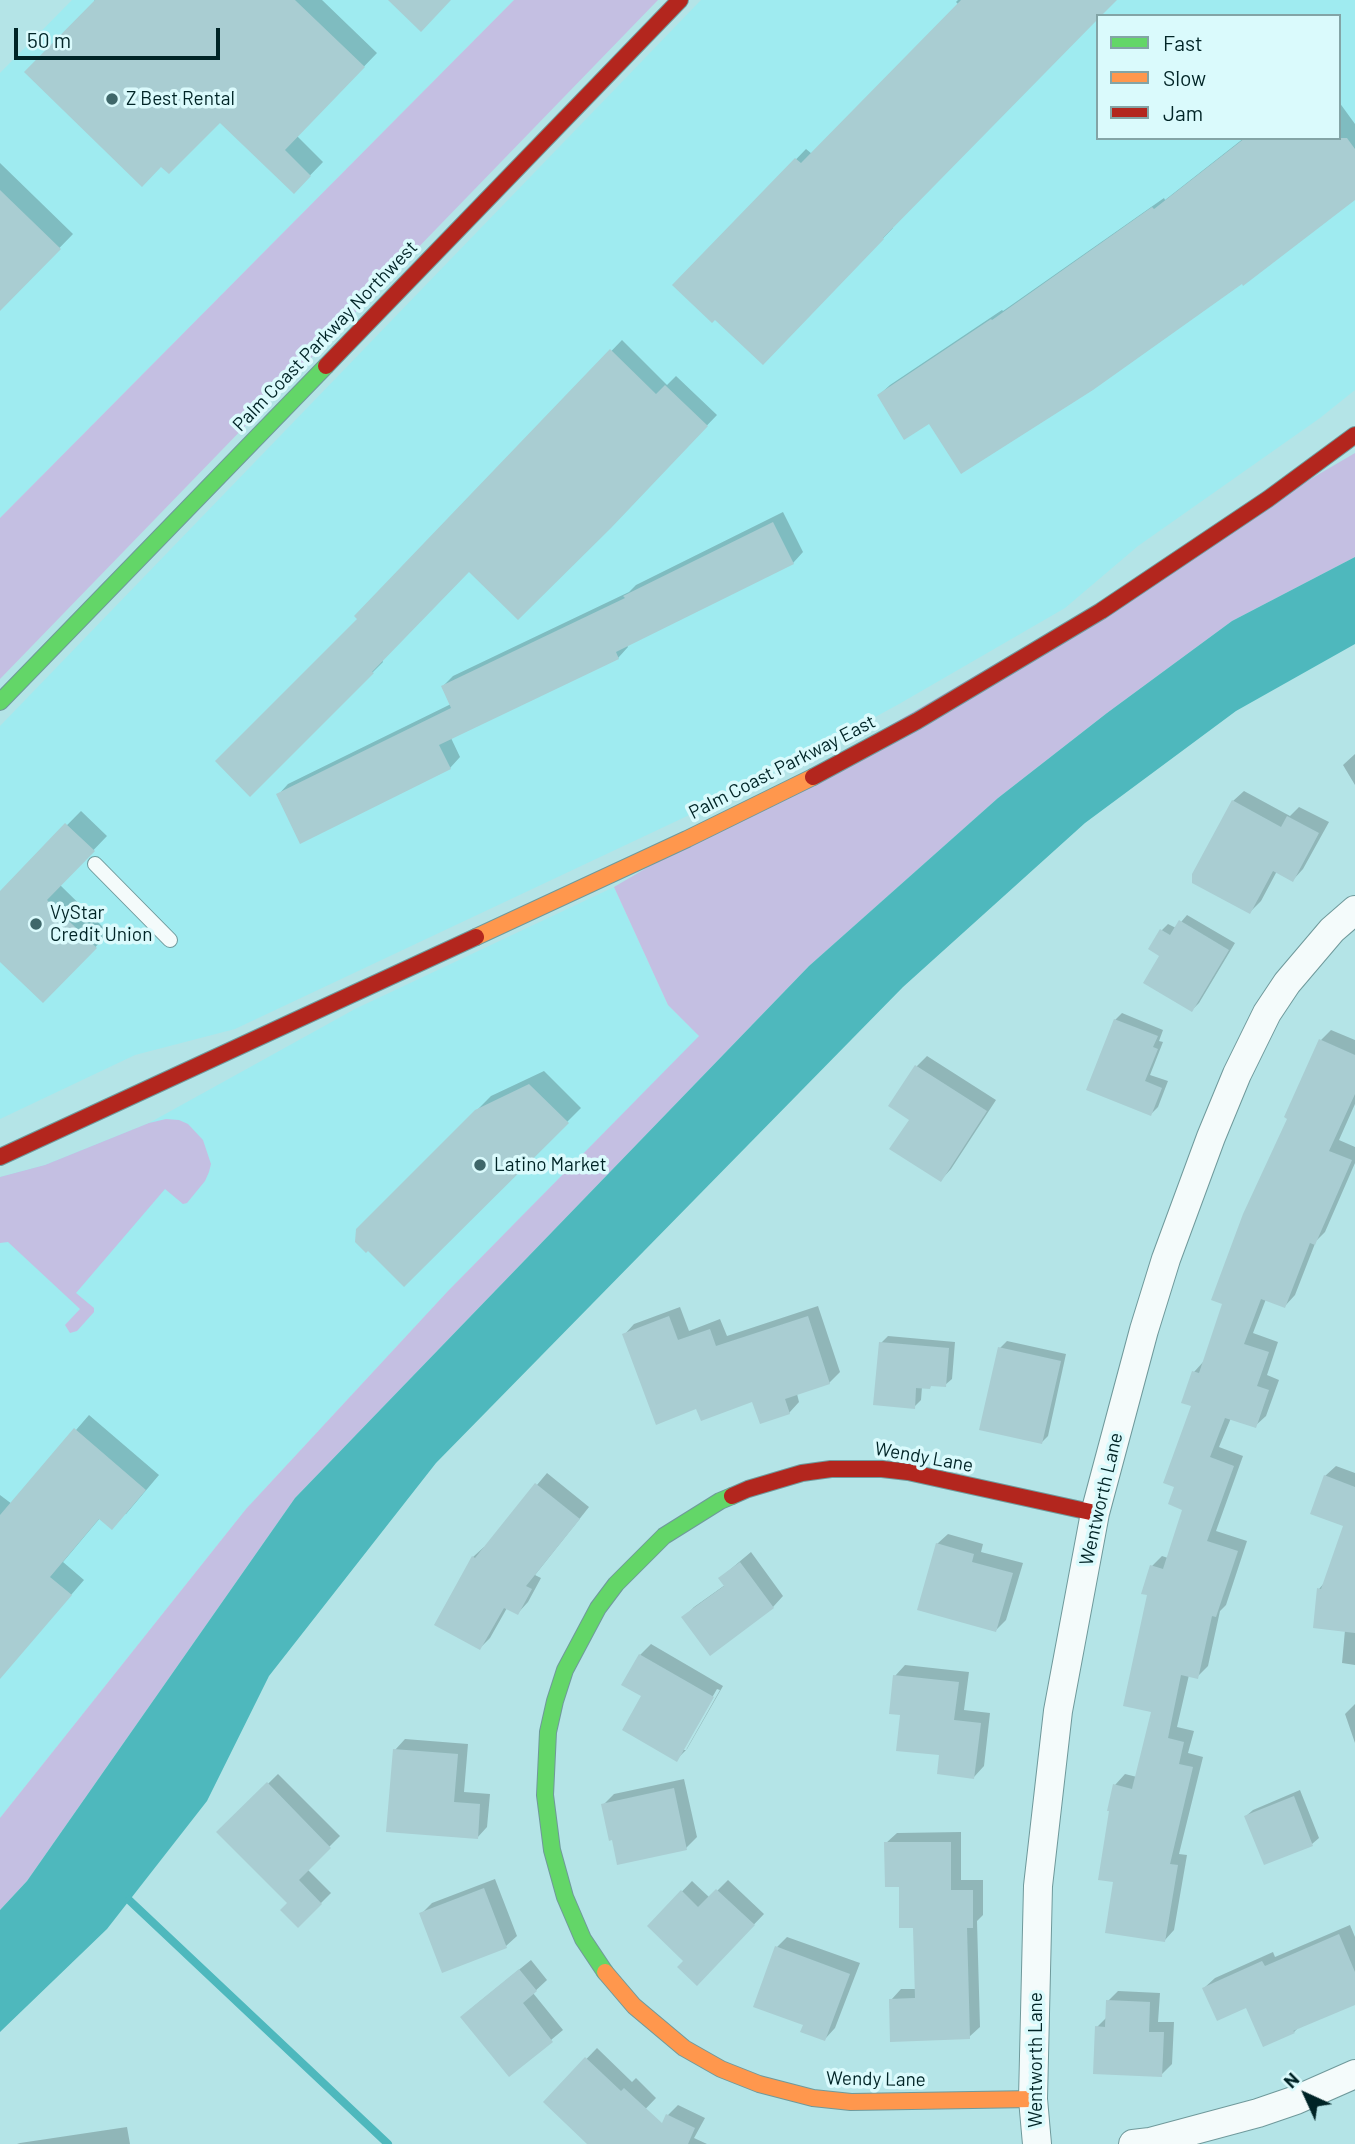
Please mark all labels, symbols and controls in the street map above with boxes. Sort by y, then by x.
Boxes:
scale bar [18,14,224,58]
legend [1096,14,1341,140]
text: 50 m [27,27,71,52]
text: Fast [1163,30,1203,55]
text: Slow [1163,65,1206,90]
place label: Z Best Rental [126,88,235,110]
marker: Z Best Rental [104,91,120,107]
text: Jam [1163,100,1203,125]
street label: Palm Coast Parkway Northwest [228,236,422,436]
street label: Palm Coast Parkway East [685,710,879,824]
place label: VyStar Credit Union [50,902,152,946]
marker: VyStar Credit Union [28,916,44,932]
place label: Latino Market [494,1154,607,1176]
marker: Latino Market [472,1157,488,1173]
street label: Wentworth Lane [1075,1430,1127,1568]
street label: Wendy Lane [873,1437,975,1477]
street label: Wentworth Lane [1025,1992,1047,2128]
north arrow [1271,2060,1341,2130]
street label: Wendy Lane [826,2067,926,2091]
text: N [1278,2067,1303,2092]

